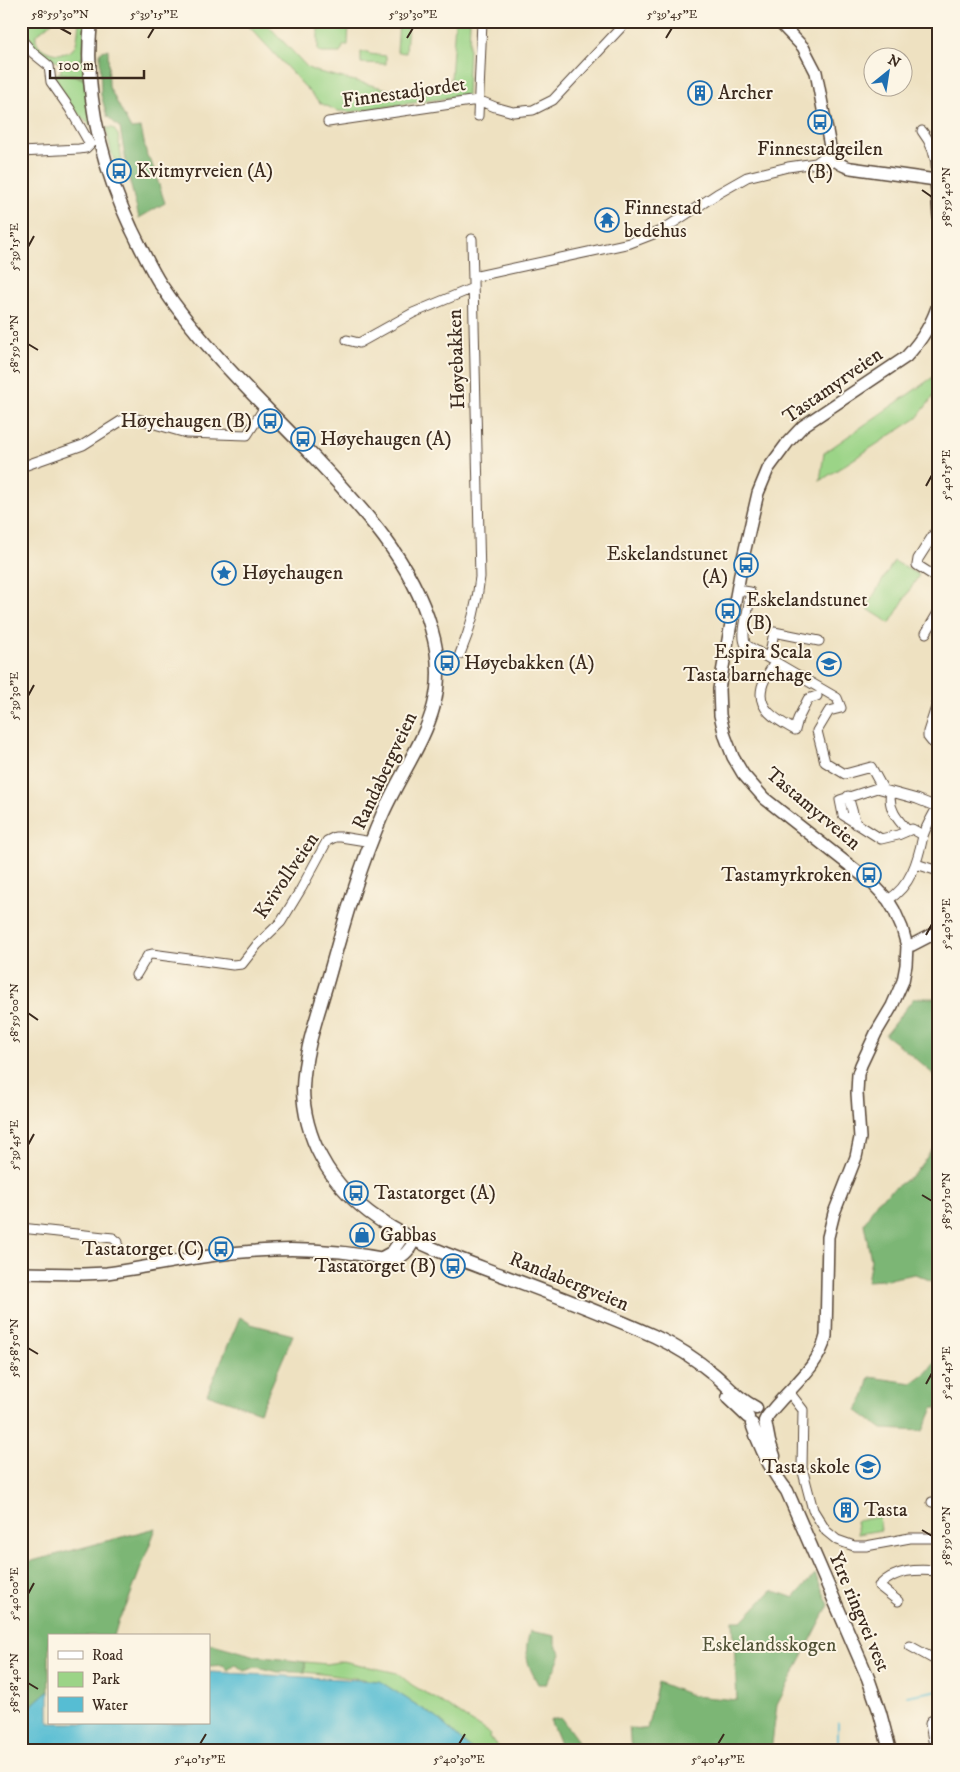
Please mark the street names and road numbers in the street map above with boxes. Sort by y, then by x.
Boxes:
street label: Finnestadjordet [341,72,467,114]
street label: Høyebakken [443,308,471,410]
street label: Tastamyrveien [778,342,888,430]
street label: Randabergveien [347,708,423,834]
street label: Tastamyrveien [760,762,866,856]
street label: Kvivollveien [249,828,325,924]
street label: Randabergveien [505,1247,633,1318]
street label: Ytre ringvei vest [823,1548,895,1676]

